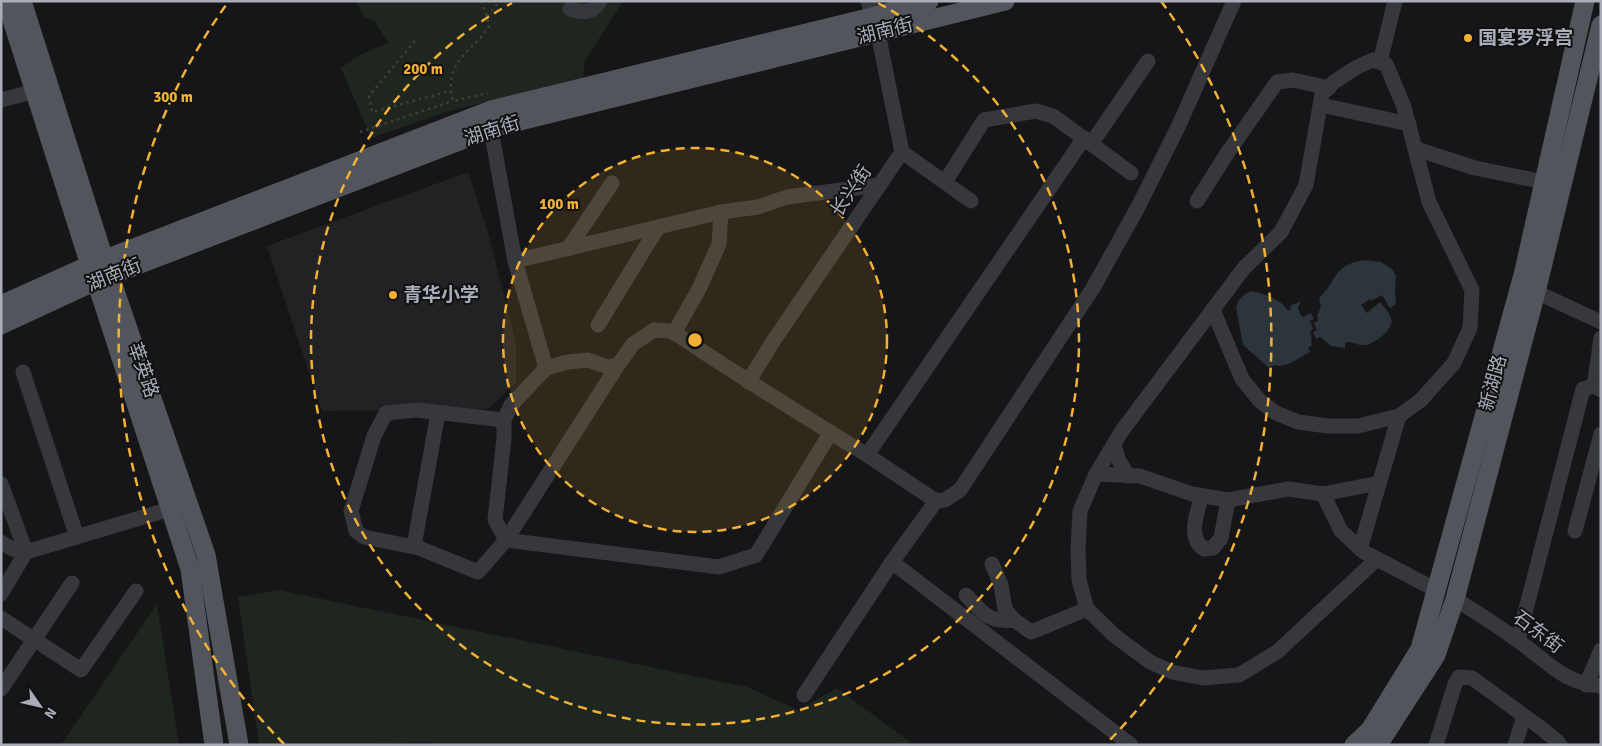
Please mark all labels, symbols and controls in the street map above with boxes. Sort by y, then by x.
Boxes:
street label: 湖南街 [854,12,916,50]
place label: 国宴罗浮宫 [1478,26,1573,50]
marker: 国宴罗浮宫 [1462,32,1474,44]
text: 200 m [403,60,443,78]
text: 300 m [153,88,193,106]
street label: 湖南街 [461,111,523,151]
street label: 长兴街 [825,161,877,221]
text: 100 m [539,195,579,213]
street label: 湖南街 [83,253,145,297]
place label: 青华小学 [403,283,479,307]
marker: 青华小学 [387,289,399,301]
centre of rings [686,331,704,349]
street label: 莘英路 [122,339,164,401]
street label: 新湖路 [1474,352,1512,414]
street label: 石东街 [1508,605,1568,659]
north arrow [15,681,65,731]
text: N [41,704,60,722]

